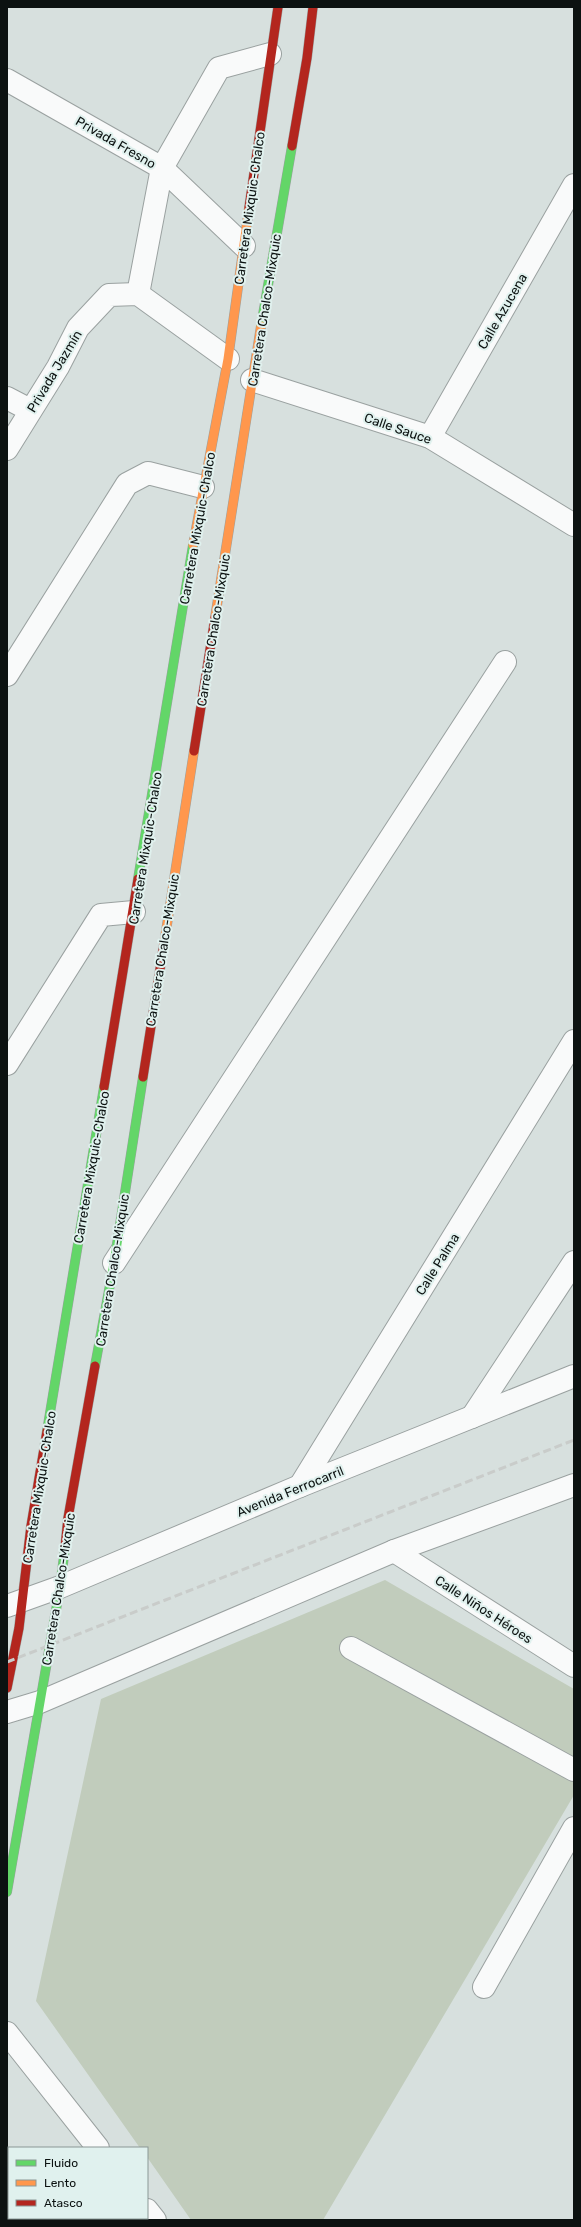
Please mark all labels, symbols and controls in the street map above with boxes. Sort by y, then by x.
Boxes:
street label: Privada Fresno [73,113,159,171]
street label: Carretera Mixquic-Chalco [231,131,268,286]
street label: Carretera Chalco-Mixquic [245,233,284,387]
street label: Calle Azucena [475,271,530,352]
street label: Privada Jazmín [24,327,85,415]
street label: Calle Sauce [362,410,433,447]
street label: Carretera Mixquic-Chalco [177,451,218,605]
street label: Carretera Chalco-Mixquic [194,553,233,707]
street label: Carretera Mixquic-Chalco [126,771,165,926]
street label: Carretera Chalco-Mixquic [143,873,182,1027]
street label: Carretera Mixquic-Chalco [71,1090,112,1244]
street label: Carretera Chalco-Mixquic [93,1193,132,1347]
street label: Calle Palma [413,1231,462,1298]
street label: Carretera Mixquic-Chalco [20,1410,59,1565]
street label: Avenida Ferrocarril [234,1463,346,1520]
street label: Carretera Chalco-Mixquic [39,1512,78,1666]
street label: Calle Niños Héroes [432,1572,535,1647]
legend [8,2147,148,2219]
text: Fluido [44,2156,78,2170]
text: Lento [44,2176,76,2190]
text: Atasco [44,2196,83,2210]

